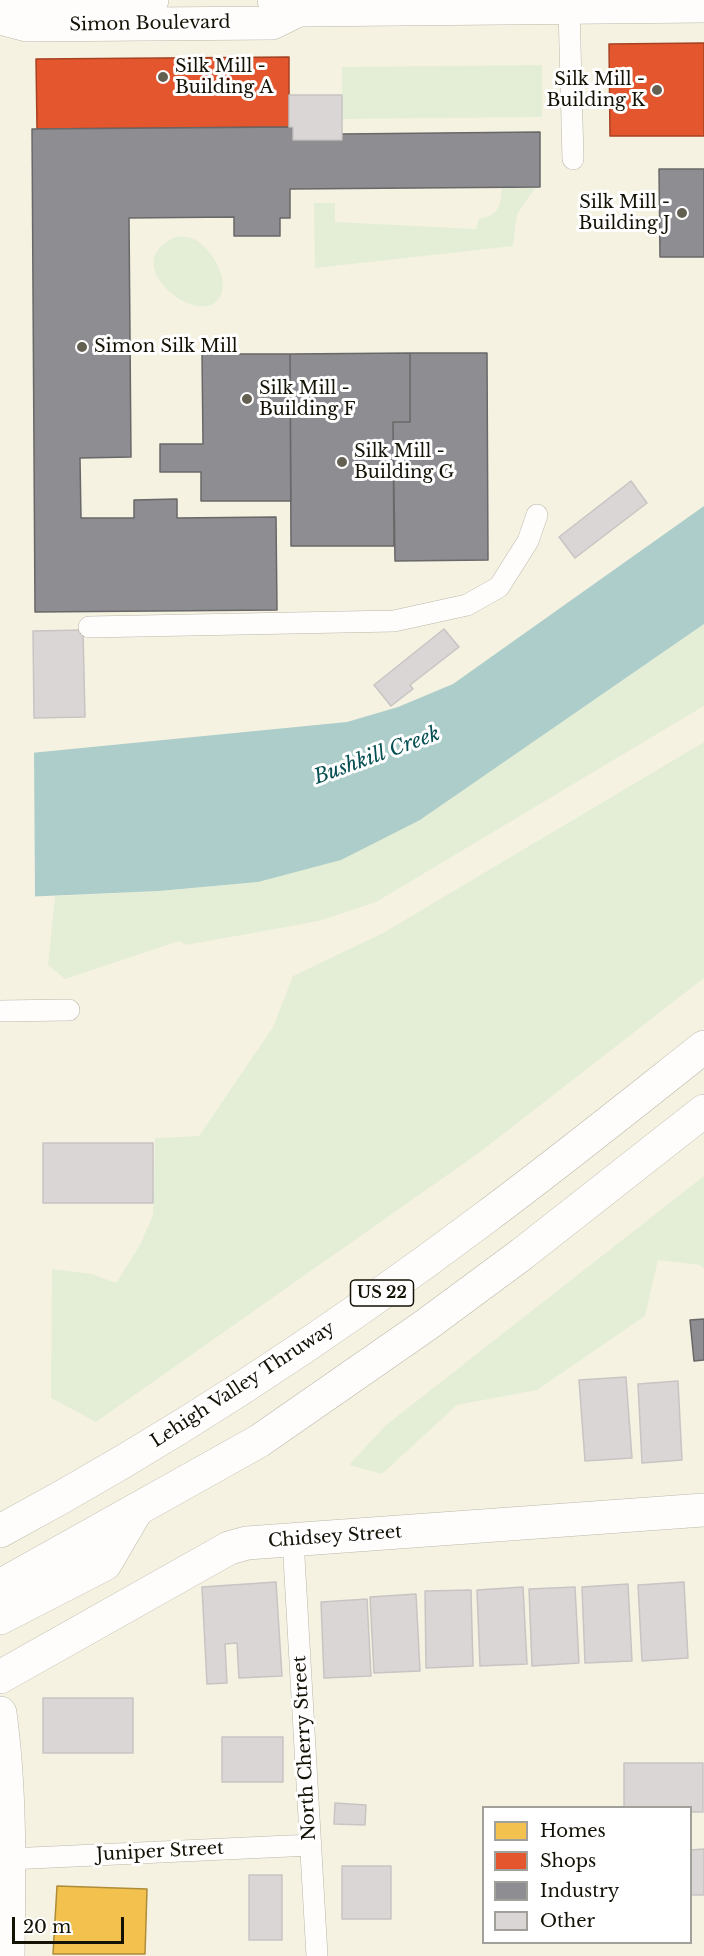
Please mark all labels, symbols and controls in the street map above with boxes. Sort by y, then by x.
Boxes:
street label: Simon Boulevard [69,12,231,36]
place label: Silk Mill - Building A [175,56,273,98]
place label: Silk Mill - Building K [547,69,645,112]
marker: Silk Mill - Building A [156,70,170,84]
marker: Silk Mill - Building K [650,83,664,97]
place label: Silk Mill - Building J [579,192,670,234]
marker: Silk Mill - Building J [675,206,689,220]
place label: Simon Silk Mill [94,336,238,358]
marker: Simon Silk Mill [75,340,89,354]
place label: Silk Mill - Building F [259,378,355,420]
marker: Silk Mill - Building F [240,392,254,406]
place label: Silk Mill - Building G [354,441,454,484]
marker: Silk Mill - Building G [335,455,349,469]
water label: Bushkill Creek [311,722,443,790]
road number: US 22 [350,1280,413,1306]
street label: Lehigh Valley Thruway [147,1317,339,1453]
street label: Chidsey Street [267,1522,403,1552]
street label: North Cherry Street [289,1655,321,1841]
legend [482,1806,692,1944]
text: Homes [540,1820,606,1842]
street label: Juniper Street [96,1838,224,1866]
text: Shops [540,1850,596,1872]
text: Industry [540,1880,619,1902]
scale bar [15,1905,128,1943]
text: Other [540,1910,595,1932]
text: 20 m [23,1916,71,1938]

